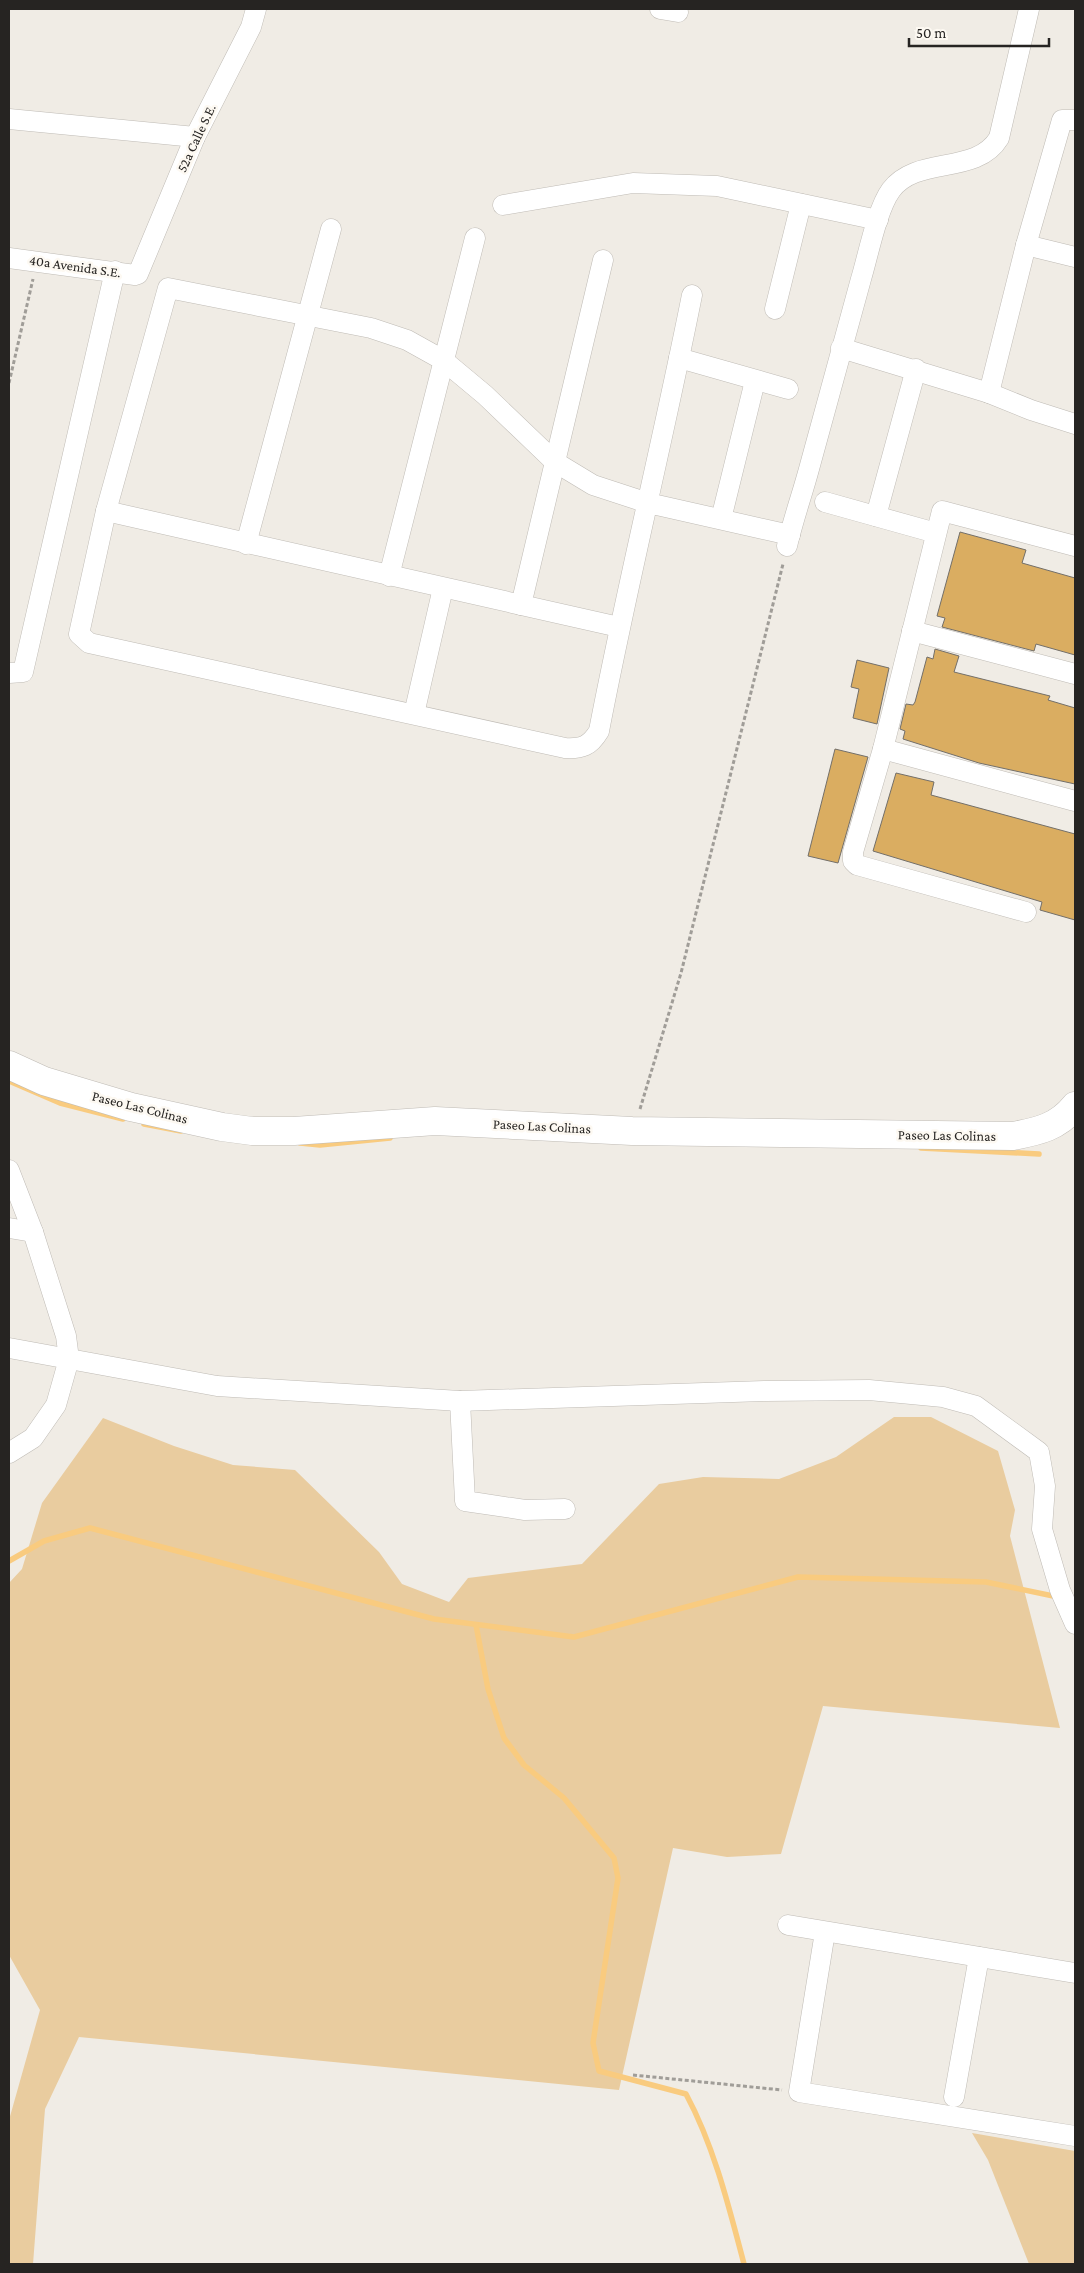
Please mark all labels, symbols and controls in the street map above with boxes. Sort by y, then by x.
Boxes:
scale bar [909,15,1049,47]
text: 50 m [916,25,946,41]
street label: 52a Calle S.E. [173,101,219,175]
street label: 40a Avenida S.E. [28,252,122,280]
street label: Paseo Las Colinas [90,1087,190,1127]
street label: Paseo Las Colinas [493,1115,591,1137]
street label: Paseo Las Colinas [898,1126,996,1144]

